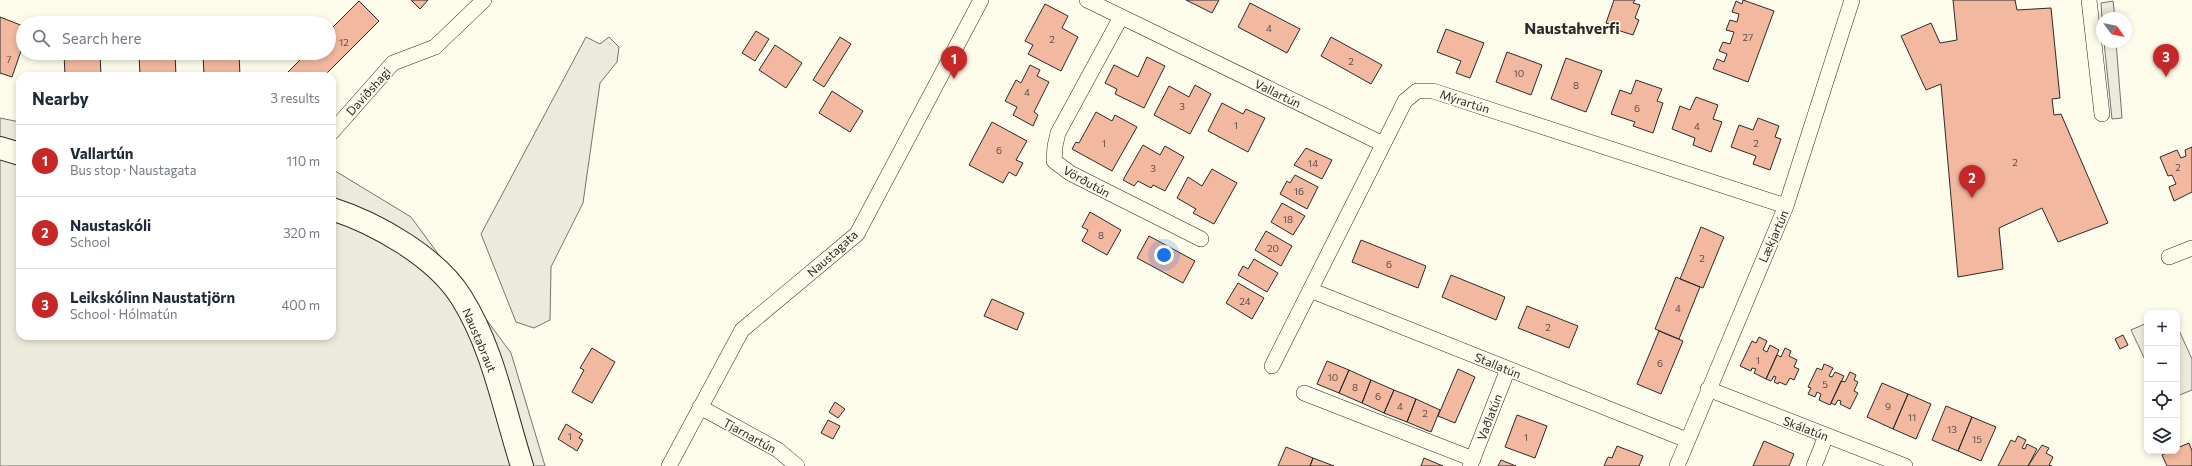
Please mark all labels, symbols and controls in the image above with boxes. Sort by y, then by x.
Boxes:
north arrow [2096,12,2132,48]
search box [16,16,336,60]
district label: Naustahverfi [1524,18,1620,37]
house number: 4 [1266,22,1272,34]
icon: search [30,27,52,49]
text: Search here [62,29,141,47]
house number: 27 [1743,31,1753,43]
house number: 2 [1049,33,1055,45]
house number: 12 [339,36,349,48]
pin: 3 [2153,44,2179,77]
pin: 1 [941,46,967,79]
house number: 7 [6,53,12,65]
house number: 2 [1348,55,1354,67]
street label: Daviðshagi [343,64,393,118]
house number: 10 [1514,67,1524,79]
street label: Vallartún [1253,76,1303,110]
house number: 8 [1573,79,1579,91]
house number: 4 [1024,86,1030,98]
street label: Mýrartún [1438,86,1492,116]
text: Nearby [32,88,89,109]
text: 3 results [271,90,320,106]
house number: 3 [1179,100,1185,112]
house number: 6 [1634,102,1640,114]
house number: 1 [1234,119,1238,131]
house number: 4 [1694,120,1700,132]
house number: 1 [1102,137,1106,149]
house number: 2 [1753,137,1759,149]
text: Vallartún [70,144,134,162]
house number: 6 [996,144,1002,156]
text: 1 [42,153,48,169]
text: 110 m [287,153,320,169]
house number: 2 [2012,156,2018,168]
house number: 14 [1308,157,1318,169]
house number: 2 [2175,161,2181,173]
text: Bus stop · Naustagata [70,162,196,178]
street label: Vörðutún [1061,162,1113,200]
house number: 3 [1150,162,1156,174]
pin: 2 [1959,165,1985,198]
house number: 16 [1294,185,1304,197]
street label: Lækjartún [1755,208,1791,264]
house number: 18 [1283,213,1293,225]
text: Naustaskóli [70,216,151,234]
text: 2 [41,225,49,241]
text: 320 m [283,225,320,241]
street label: Naustagata [804,227,860,279]
house number: 8 [1098,229,1104,241]
text: School [70,234,110,250]
house number: 20 [1267,242,1279,254]
your location [1154,245,1174,265]
house number: 2 [1699,252,1705,264]
house number: 6 [1386,258,1392,270]
text: Leikskólinn Naustatjörn [70,288,235,306]
house number: 24 [1239,295,1251,307]
text: 3 [41,297,49,313]
text: 400 m [281,297,320,313]
house number: 4 [1675,302,1681,314]
text: School · Hólmatún [70,306,177,322]
street label: Naustabraut [460,306,500,374]
map controls [2144,310,2180,454]
button: + [2144,310,2180,346]
house number: 2 [1545,321,1551,333]
button: − [2144,346,2180,382]
street label: Stallatún [1473,349,1523,381]
house number: 1 [1756,354,1760,366]
house number: 6 [1657,357,1663,369]
house number: 10 [1328,371,1338,383]
house number: 5 [1822,378,1828,390]
house number: 8 [1352,381,1358,393]
button: locate [2144,382,2180,418]
house number: 6 [1375,390,1381,402]
street label: Vaðlatún [1474,392,1504,442]
house number: 4 [1397,400,1403,412]
house number: 9 [1885,400,1891,412]
house number: 2 [1422,407,1428,419]
house number: 11 [1908,411,1916,423]
street label: Skálatún [1781,413,1831,443]
street label: Tjarnartún [721,415,779,455]
button: layers [2144,418,2180,454]
house number: 13 [1947,423,1957,435]
house number: 1 [568,430,572,442]
house number: 1 [1524,431,1528,443]
house number: 15 [1972,433,1982,445]

